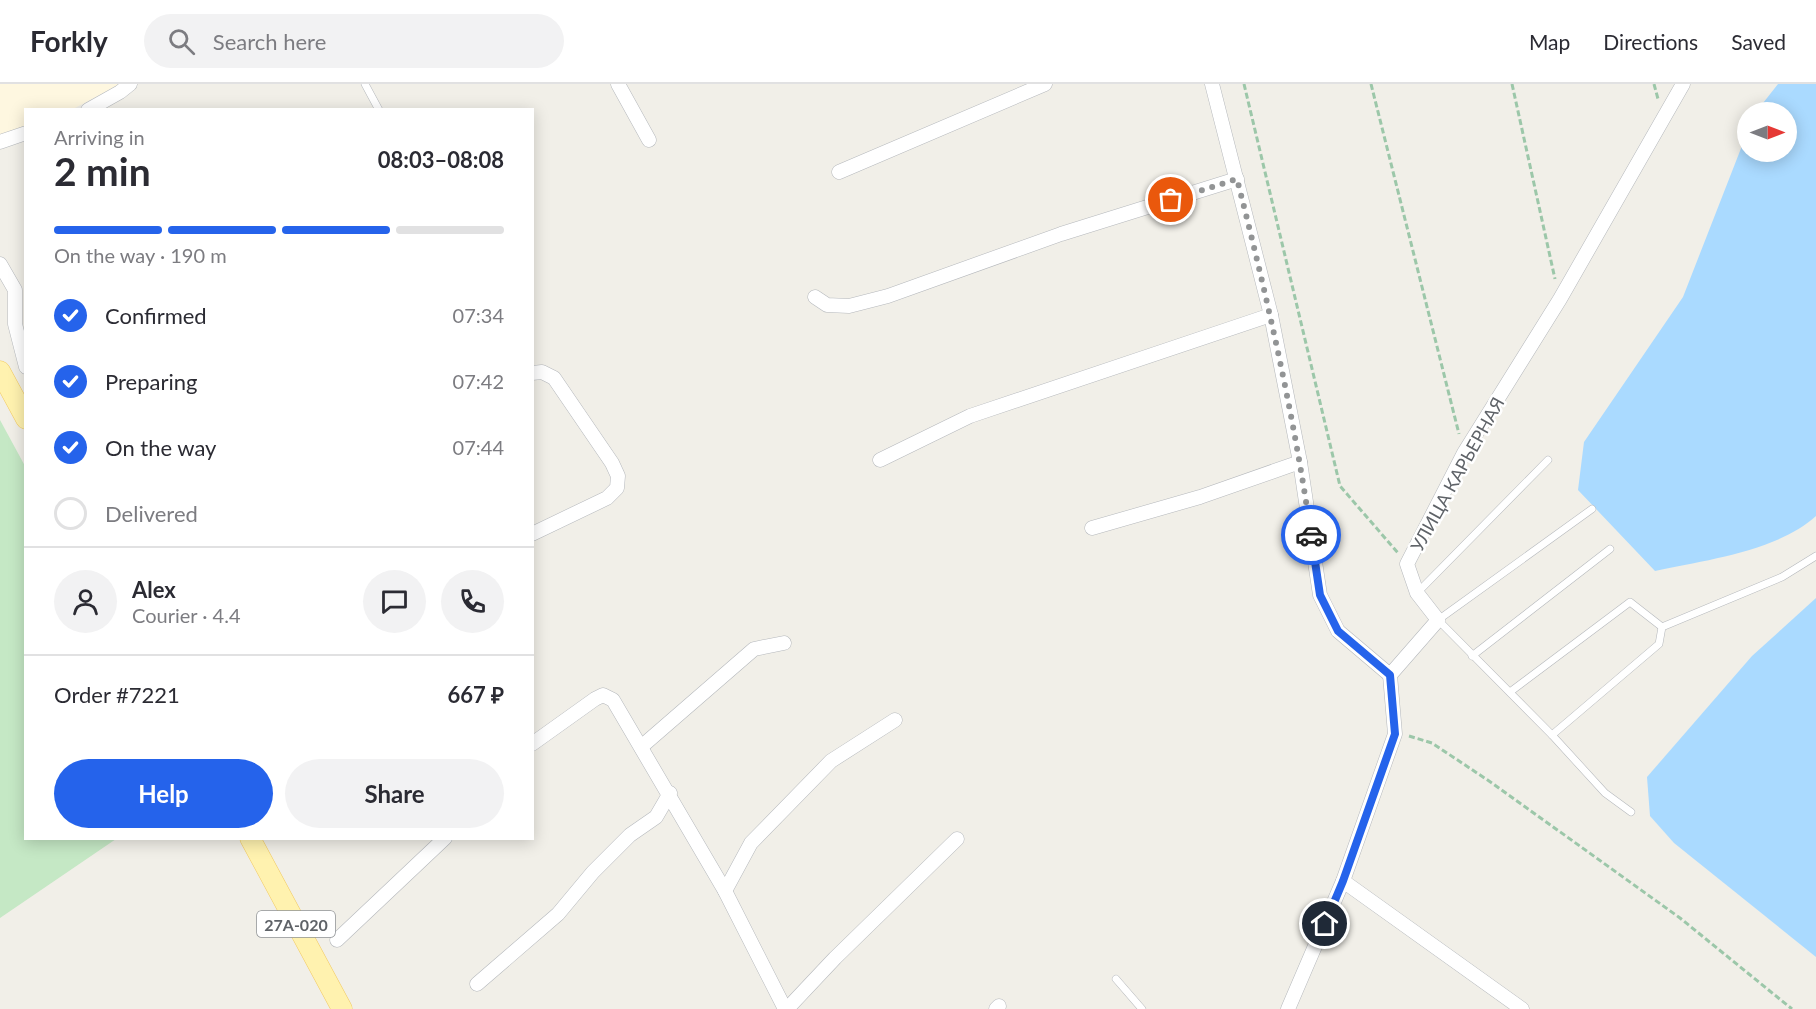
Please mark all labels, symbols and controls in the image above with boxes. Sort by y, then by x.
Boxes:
search box [144,14,564,68]
text: Forkly [30,24,108,58]
icon: search [165,25,198,58]
text: Search here [213,28,326,55]
text: Map [1529,29,1570,54]
text: Directions [1603,29,1698,54]
text: Saved [1731,29,1786,54]
north arrow [1737,102,1797,162]
map controls [1737,102,1797,162]
text: Arriving in [54,125,145,149]
text: 08:03–08:08 [378,146,504,173]
text: 2 min [54,148,151,194]
pin [1145,174,1196,225]
icon: bag [1154,183,1187,216]
text: On the way · 190 m [54,243,227,267]
icon: check [54,299,87,332]
text: Confirmed [105,302,207,329]
text: 07:34 [453,303,504,327]
icon: check [54,365,87,398]
text: Preparing [105,368,197,395]
text: 07:42 [453,369,504,393]
street label: УЛИЦА КАРЬЕРНАЯ [1405,393,1509,555]
icon: check [54,431,87,464]
text: On the way [105,434,216,461]
text: 07:44 [453,435,504,459]
text: Delivered [105,500,198,527]
courier [1281,505,1341,565]
icon: car [1295,519,1328,552]
button: person [54,570,117,633]
button: chat [363,570,426,633]
button: phone [441,570,504,633]
text: Alex [132,576,176,603]
text: Courier · 4.4 [132,603,241,627]
text: Order #7221 [54,681,180,708]
text: 667 ₽ [448,681,504,708]
button: Help [54,759,273,828]
button: Share [285,759,504,828]
pin [1299,898,1350,949]
icon: home [1308,907,1341,940]
road number: 27А-020 [257,911,335,937]

